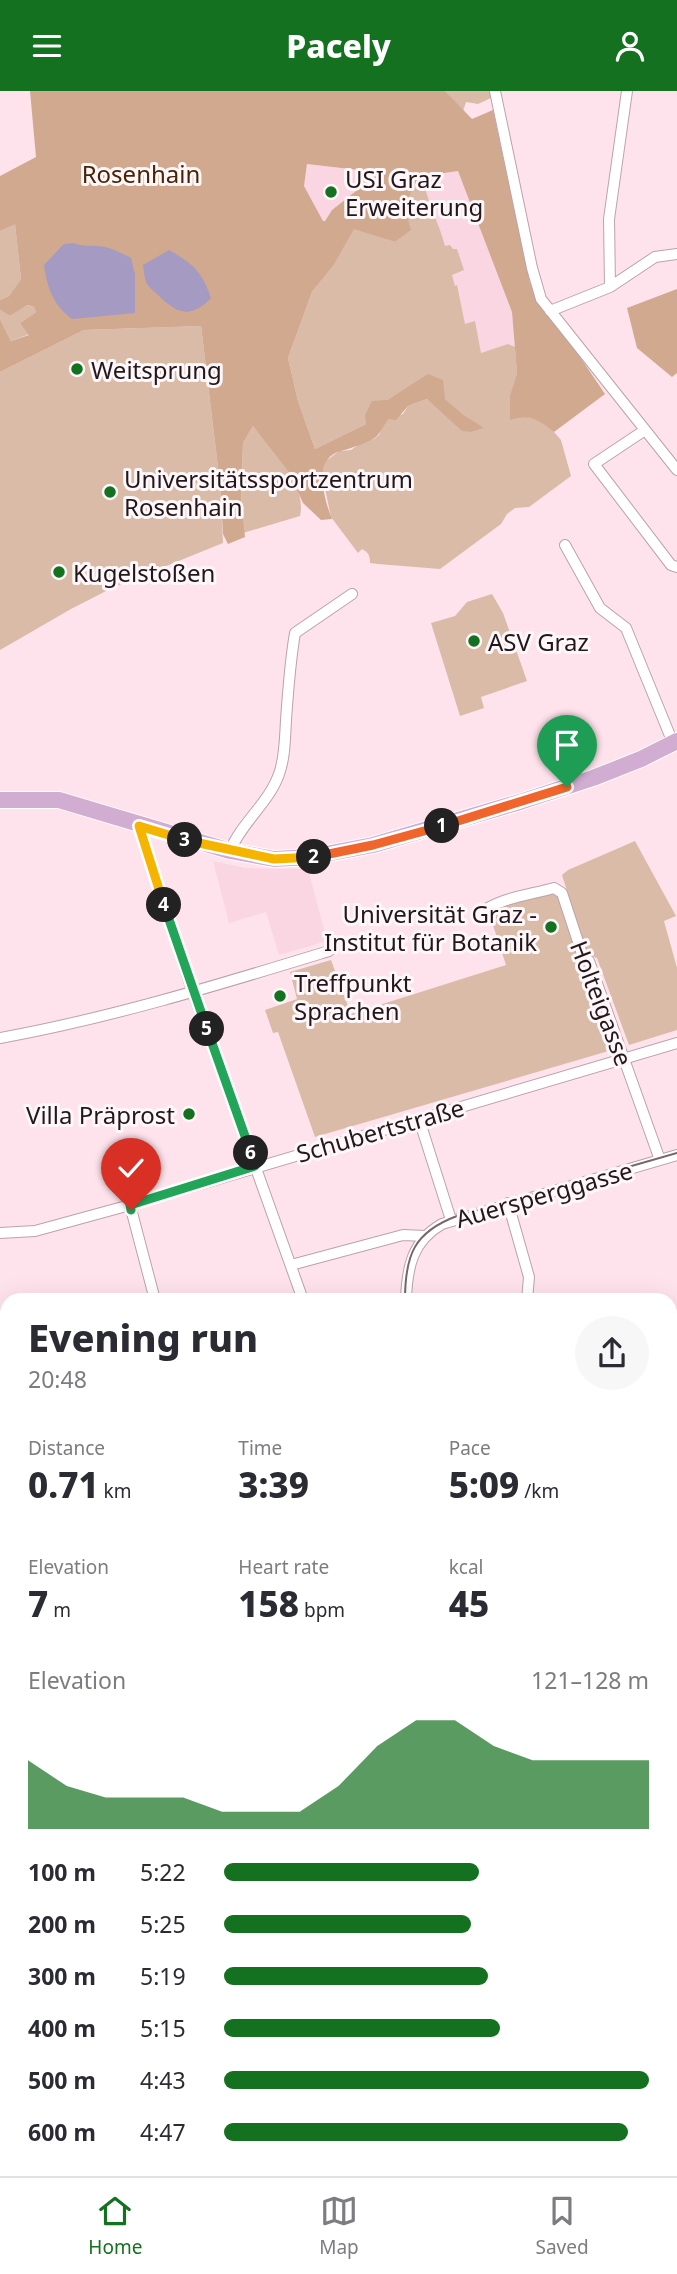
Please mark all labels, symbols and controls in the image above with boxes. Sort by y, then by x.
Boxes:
text: Pacely [286,24,391,67]
icon: menu [28,27,66,65]
icon: person [611,27,649,65]
park label: Rosenhain [82,157,200,190]
place label: USI Graz Erweiterung [345,162,483,223]
marker: USI Graz Erweiterung [323,184,339,200]
place label: Weitsprung [91,353,222,386]
marker: Weitsprung [69,361,85,377]
place label: Universitätssportzentrum Rosenhain [124,462,413,523]
marker: Universitätssportzentrum Rosenhain [102,484,118,500]
place label: Kugelstoßen [73,556,215,589]
marker: Kugelstoßen [51,564,67,580]
place label: ASV Graz [488,625,589,658]
marker: ASV Graz [466,633,482,649]
pin [537,715,597,787]
icon: arrive [548,726,586,764]
pin: 1 [424,809,460,843]
text: 1 [436,812,447,838]
pin: 3 [168,823,202,857]
text: 3 [179,826,190,852]
pin: 2 [296,839,332,875]
text: 2 [308,843,319,869]
pin: 4 [146,887,182,923]
text: 4 [158,891,169,917]
place label: Universität Graz - Institut für Botanik [324,897,537,958]
marker: Universität Graz - Institut für Botanik [543,919,559,935]
street label: Holteigasse [563,936,641,1070]
place label: Treffpunkt Sprachen [294,966,412,1027]
marker: Treffpunkt Sprachen [272,988,288,1004]
pin: 5 [190,1011,224,1047]
text: 5 [201,1015,212,1041]
street label: Schubertstraße [292,1090,468,1170]
place label: Villa Präprost [26,1098,175,1131]
marker: Villa Präprost [181,1106,197,1122]
pin: 6 [233,1135,268,1171]
pin [101,1138,161,1210]
text: 6 [245,1139,256,1165]
icon: check [112,1149,150,1187]
street label: Auersperggasse [452,1153,636,1235]
text: Evening run [28,1311,258,1363]
button: share [575,1316,649,1390]
text: 20:48 [28,1363,87,1395]
text: Distance [28,1435,105,1461]
text: Time [238,1435,282,1461]
text: Pace [449,1435,491,1461]
text: 0.71 [28,1461,99,1508]
text: 3:39 [238,1461,309,1508]
text: 5:09 [449,1461,519,1508]
text: km [99,1478,132,1504]
text: /km [519,1478,559,1504]
text: Elevation [28,1554,109,1580]
text: Heart rate [238,1554,329,1580]
text: kcal [449,1554,483,1580]
text: 7 [28,1580,48,1627]
text: 158 [238,1580,299,1627]
text: 45 [449,1580,489,1627]
text: m [48,1597,71,1623]
text: bpm [299,1597,345,1623]
text: Elevation [28,1664,126,1696]
text: 121–128 m [531,1664,649,1696]
text: 100 m [28,1856,96,1888]
text: 5:22 [140,1856,186,1888]
text: 200 m [28,1908,96,1940]
text: 5:25 [140,1908,186,1940]
text: 300 m [28,1960,96,1992]
text: 5:19 [140,1960,186,1992]
text: 400 m [28,2012,96,2044]
text: 5:15 [140,2012,186,2044]
text: 500 m [28,2064,96,2096]
text: 4:43 [140,2064,186,2096]
text: 600 m [28,2116,96,2148]
text: 4:47 [140,2116,186,2148]
tab: Home [88,2192,142,2260]
tab: Map [319,2192,359,2260]
tab: Saved [535,2192,589,2260]

